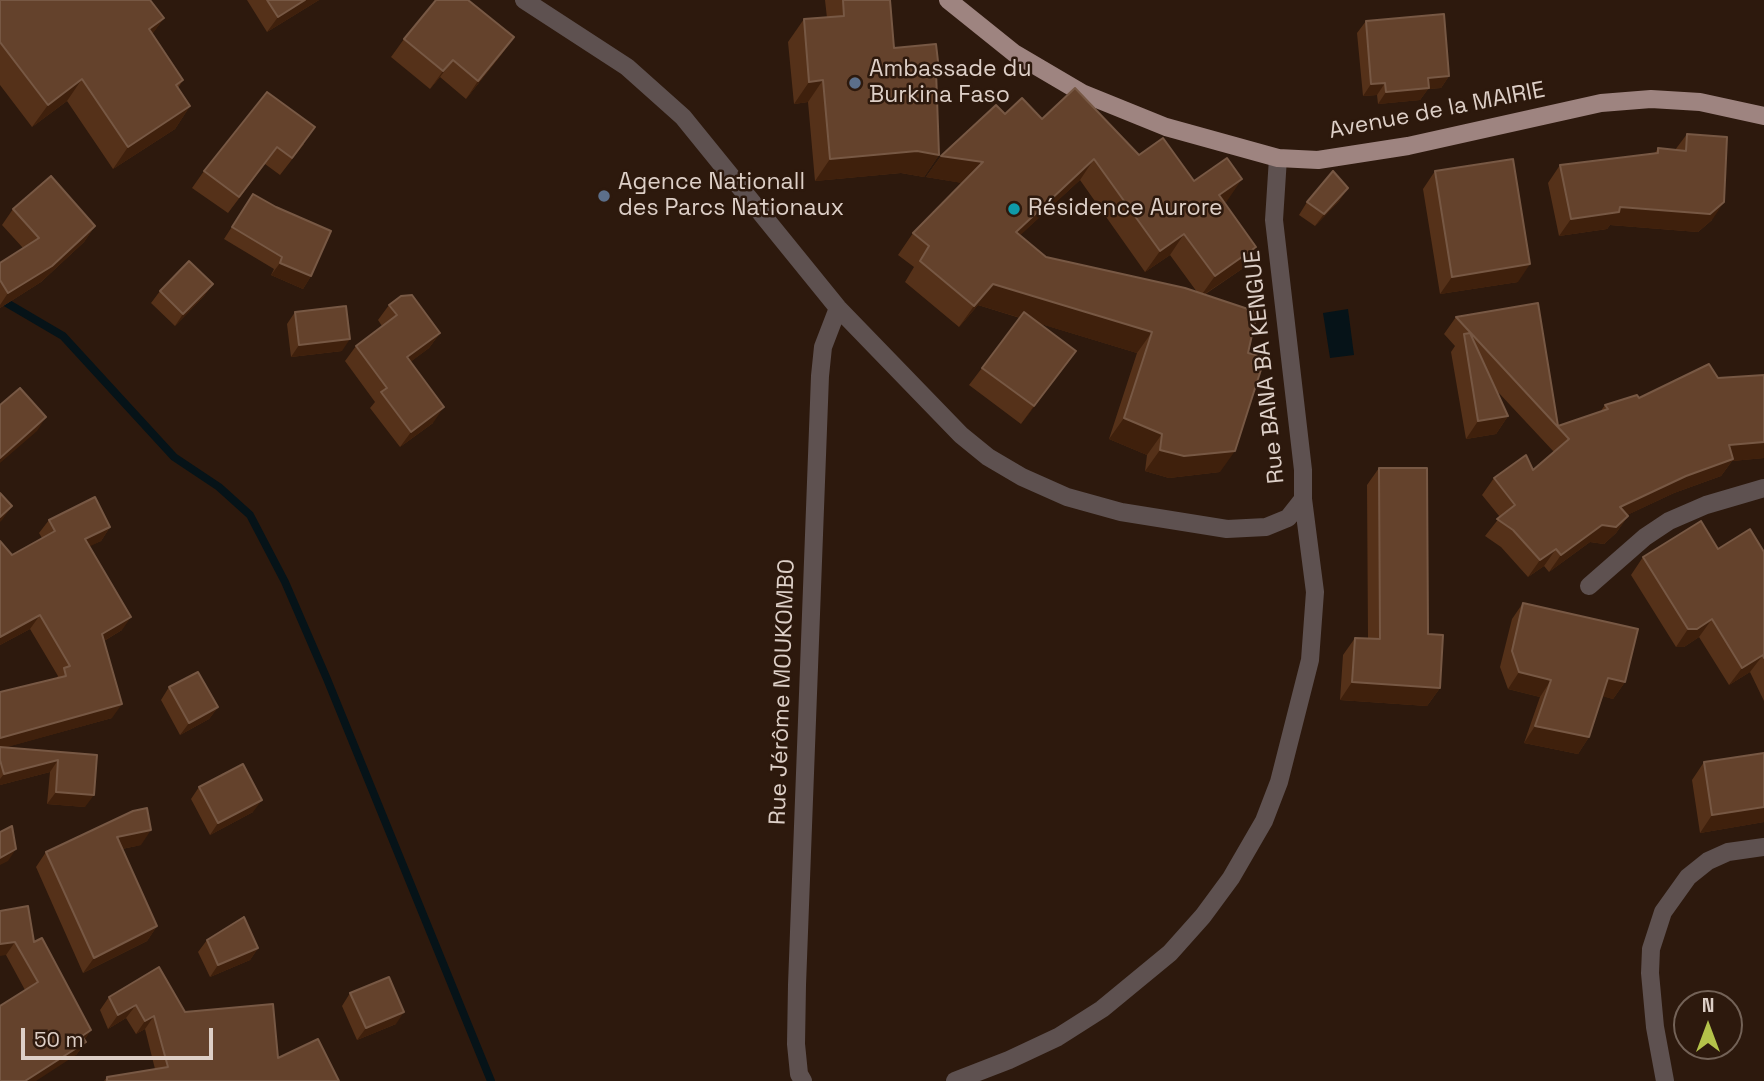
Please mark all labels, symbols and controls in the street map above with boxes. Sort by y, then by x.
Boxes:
place label: Ambassade du Burkina Faso [869,56,1032,110]
marker: Ambassade du Burkina Faso [847,75,863,91]
street label: Avenue de la MAIRIE [1327,77,1547,145]
place label: Agence Nationall des Parcs Nationaux [618,169,844,223]
marker: Agence Nationall des Parcs Nationaux [596,188,612,204]
place label: Résidence Aurore [1028,195,1223,223]
marker: Résidence Aurore [1006,201,1022,217]
street label: Rue BANA BA KENGUE [1239,249,1291,485]
street label: Rue Jérôme MOUKOMBO [765,558,801,826]
north arrow [1673,990,1743,1060]
text: N [1702,993,1714,1018]
scale bar [24,1014,217,1058]
text: 50 m [34,1026,84,1053]

